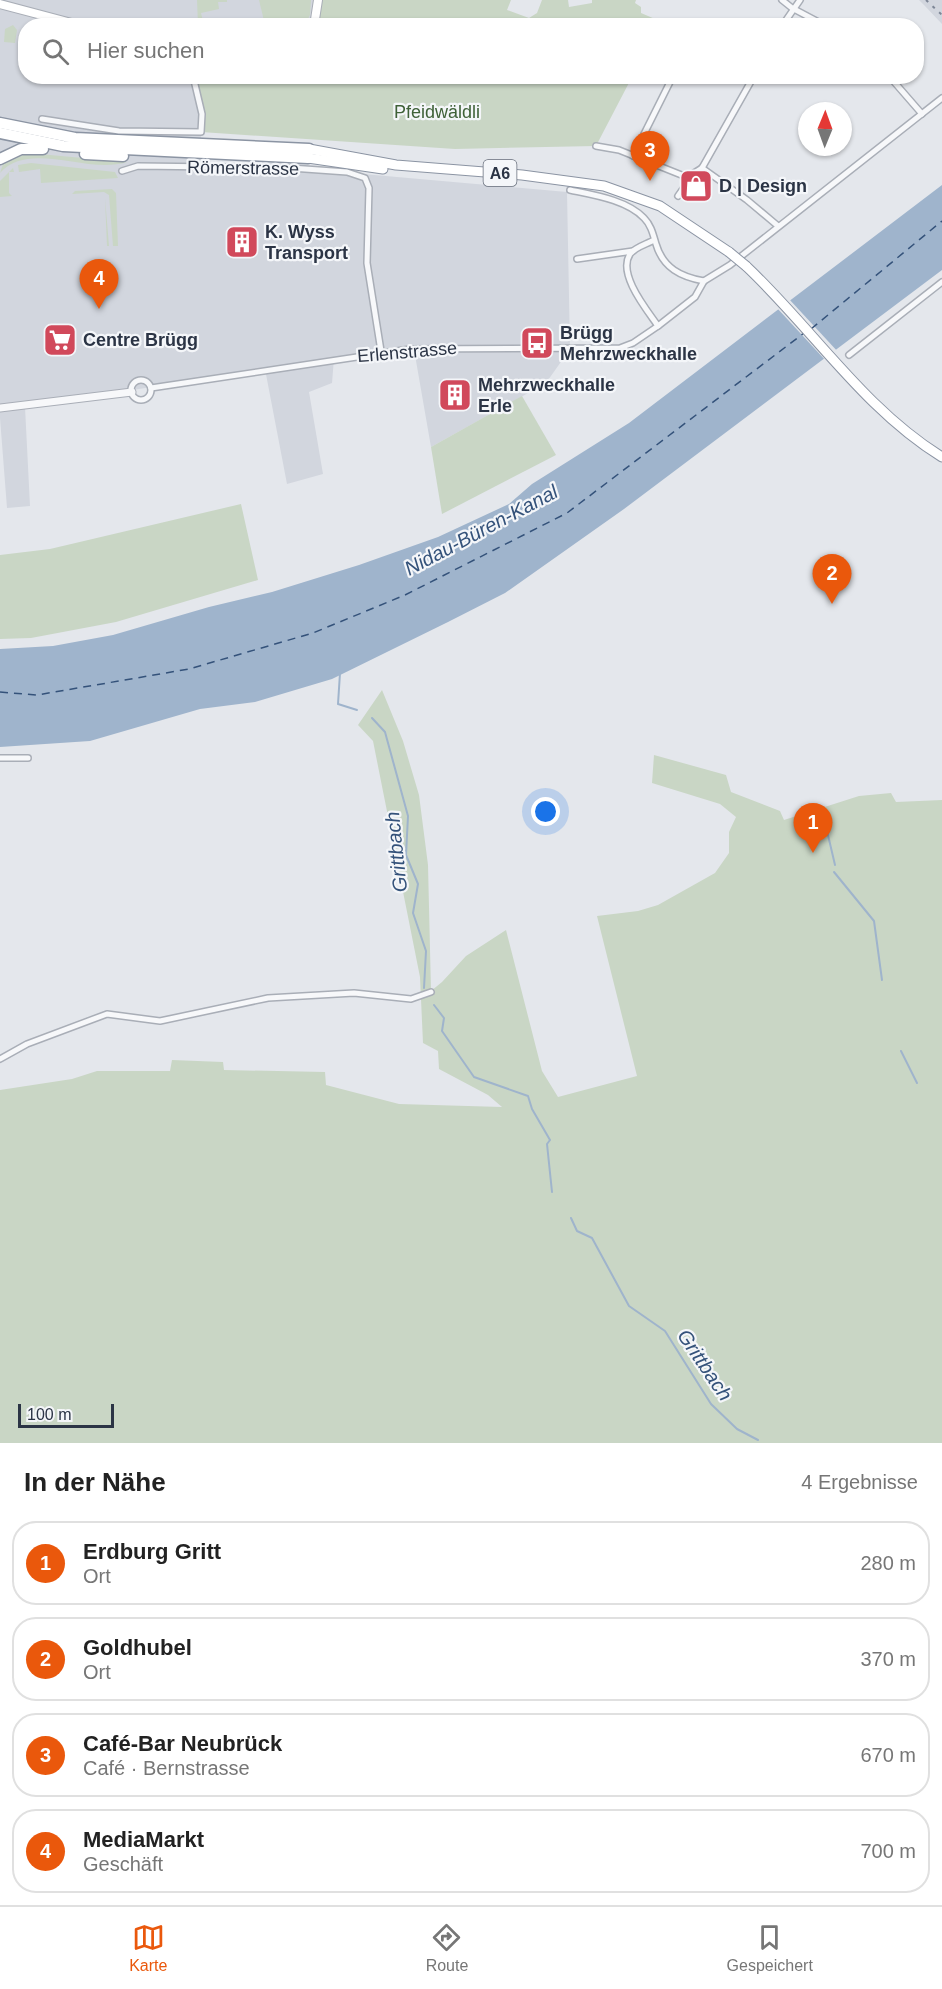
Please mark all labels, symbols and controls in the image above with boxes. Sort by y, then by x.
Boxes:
search box [18,18,924,84]
icon: search [39,35,72,68]
text: Hier suchen [87,38,204,63]
park label: Pfeidwäldli [394,102,480,122]
north arrow [798,102,852,156]
pin: 3 [630,132,670,181]
street label: Römerstrasse [187,157,299,179]
road number: A6 [484,160,516,186]
shop icon: D | Design [678,168,714,204]
place label: D | Design [719,176,807,196]
place label: K. Wyss Transport [265,222,348,263]
building icon: K. Wyss Transport [224,224,260,260]
pin: 4 [80,260,118,309]
supermarket icon: Centre Brügg [42,322,78,358]
place label: Brügg Mehrzweckhalle [560,323,697,364]
bus stop icon: Brügg Mehrzweckhalle [519,325,555,361]
place label: Centre Brügg [83,330,198,350]
street label: Erlenstrasse [356,338,458,366]
place label: Mehrzweckhalle Erle [478,375,615,416]
building icon: Mehrzweckhalle Erle [437,377,473,413]
water label: Nidau-Büren-Kanal [401,480,562,580]
pin: 2 [812,554,852,604]
your location [531,797,560,826]
pin: 1 [794,804,832,853]
water label: Grittbach [381,810,411,894]
water label: Grittbach [673,1325,737,1405]
scale bar [18,1401,114,1428]
text: 100 m [27,1406,71,1423]
text: In der Nähe [24,1467,166,1497]
text: 4 Ergebnisse [801,1471,918,1493]
text: Erdburg Gritt [83,1539,221,1564]
text: 1 [40,1552,51,1574]
text: 280 m [860,1552,916,1574]
text: Ort [83,1565,111,1587]
text: Goldhubel [83,1635,192,1660]
text: 2 [40,1648,51,1670]
text: 370 m [860,1648,916,1670]
text: Ort [83,1661,111,1683]
text: Café-Bar Neubrück [83,1731,282,1756]
text: 3 [40,1744,51,1766]
text: 670 m [860,1744,916,1766]
text: Café · Bernstrasse [83,1757,250,1779]
text: MediaMarkt [83,1827,204,1852]
text: 4 [40,1840,51,1862]
text: 700 m [860,1840,916,1862]
text: Geschäft [83,1853,163,1875]
tab: Karte [129,1921,167,1975]
tab: Route [426,1921,468,1975]
tab: Gespeichert [727,1921,813,1975]

